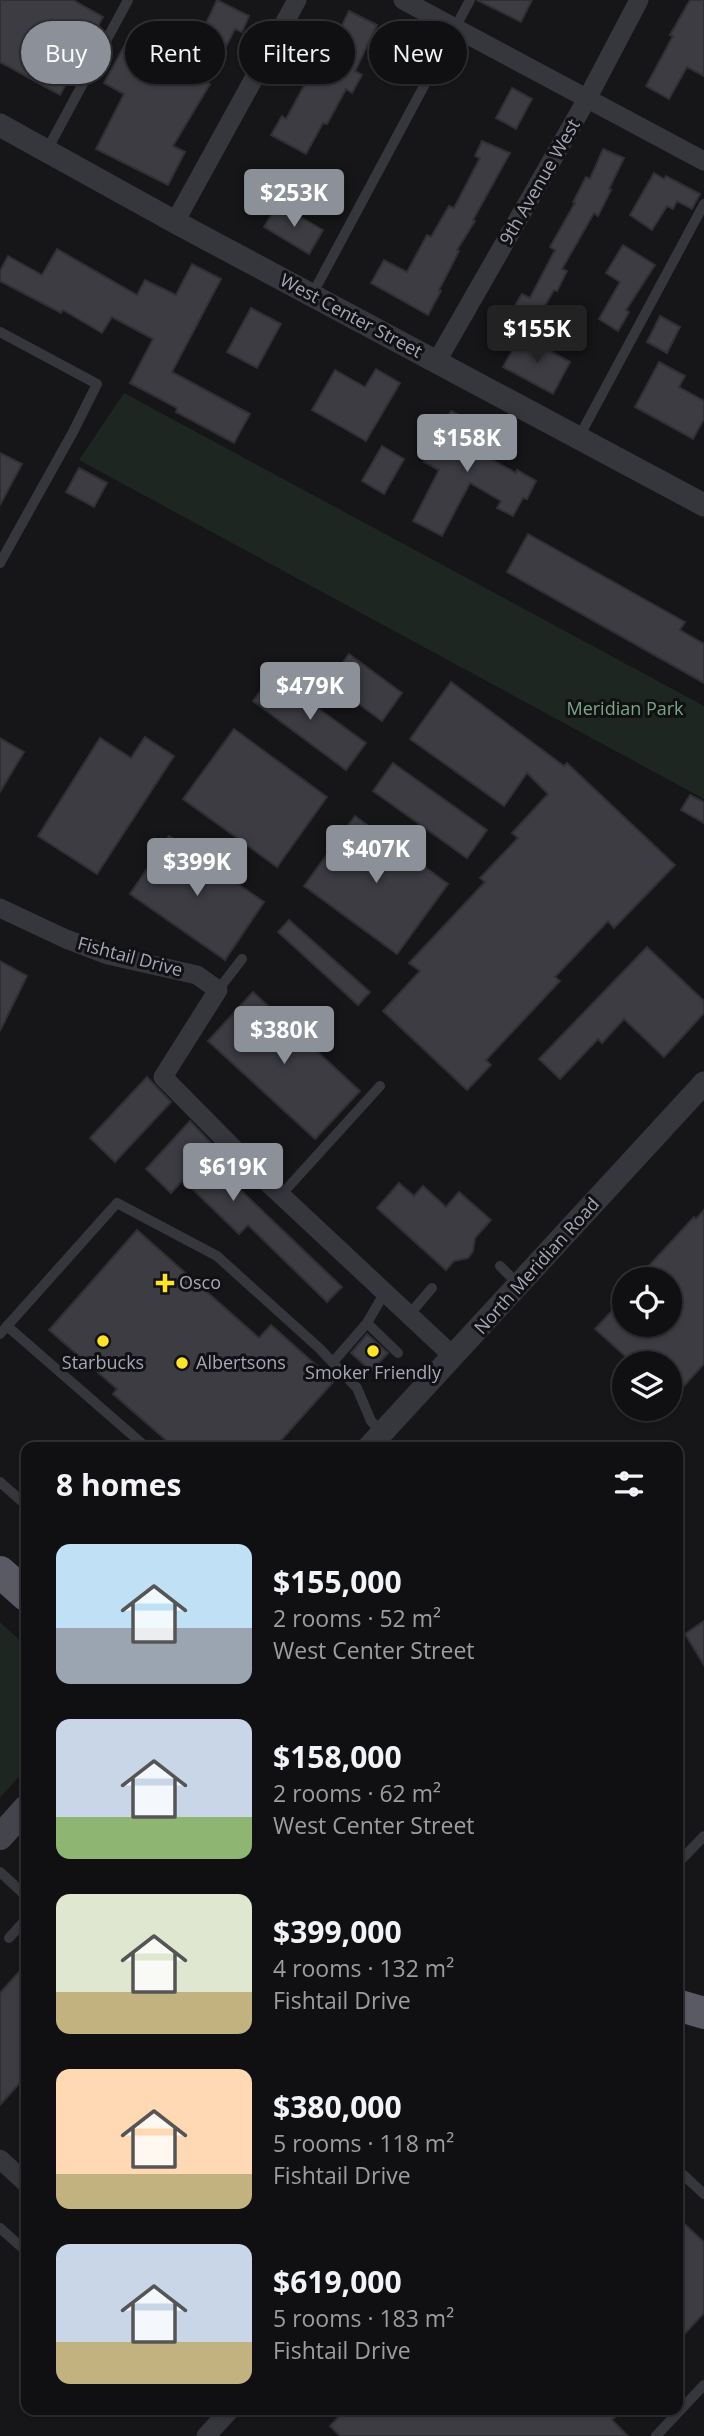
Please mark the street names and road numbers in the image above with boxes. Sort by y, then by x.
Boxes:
street label: 9th Avenue West [493,114,585,249]
street label: West Center Street [276,267,427,363]
street label: Fishtail Drive [75,931,185,982]
street label: North Meridian Road [468,1192,604,1339]

